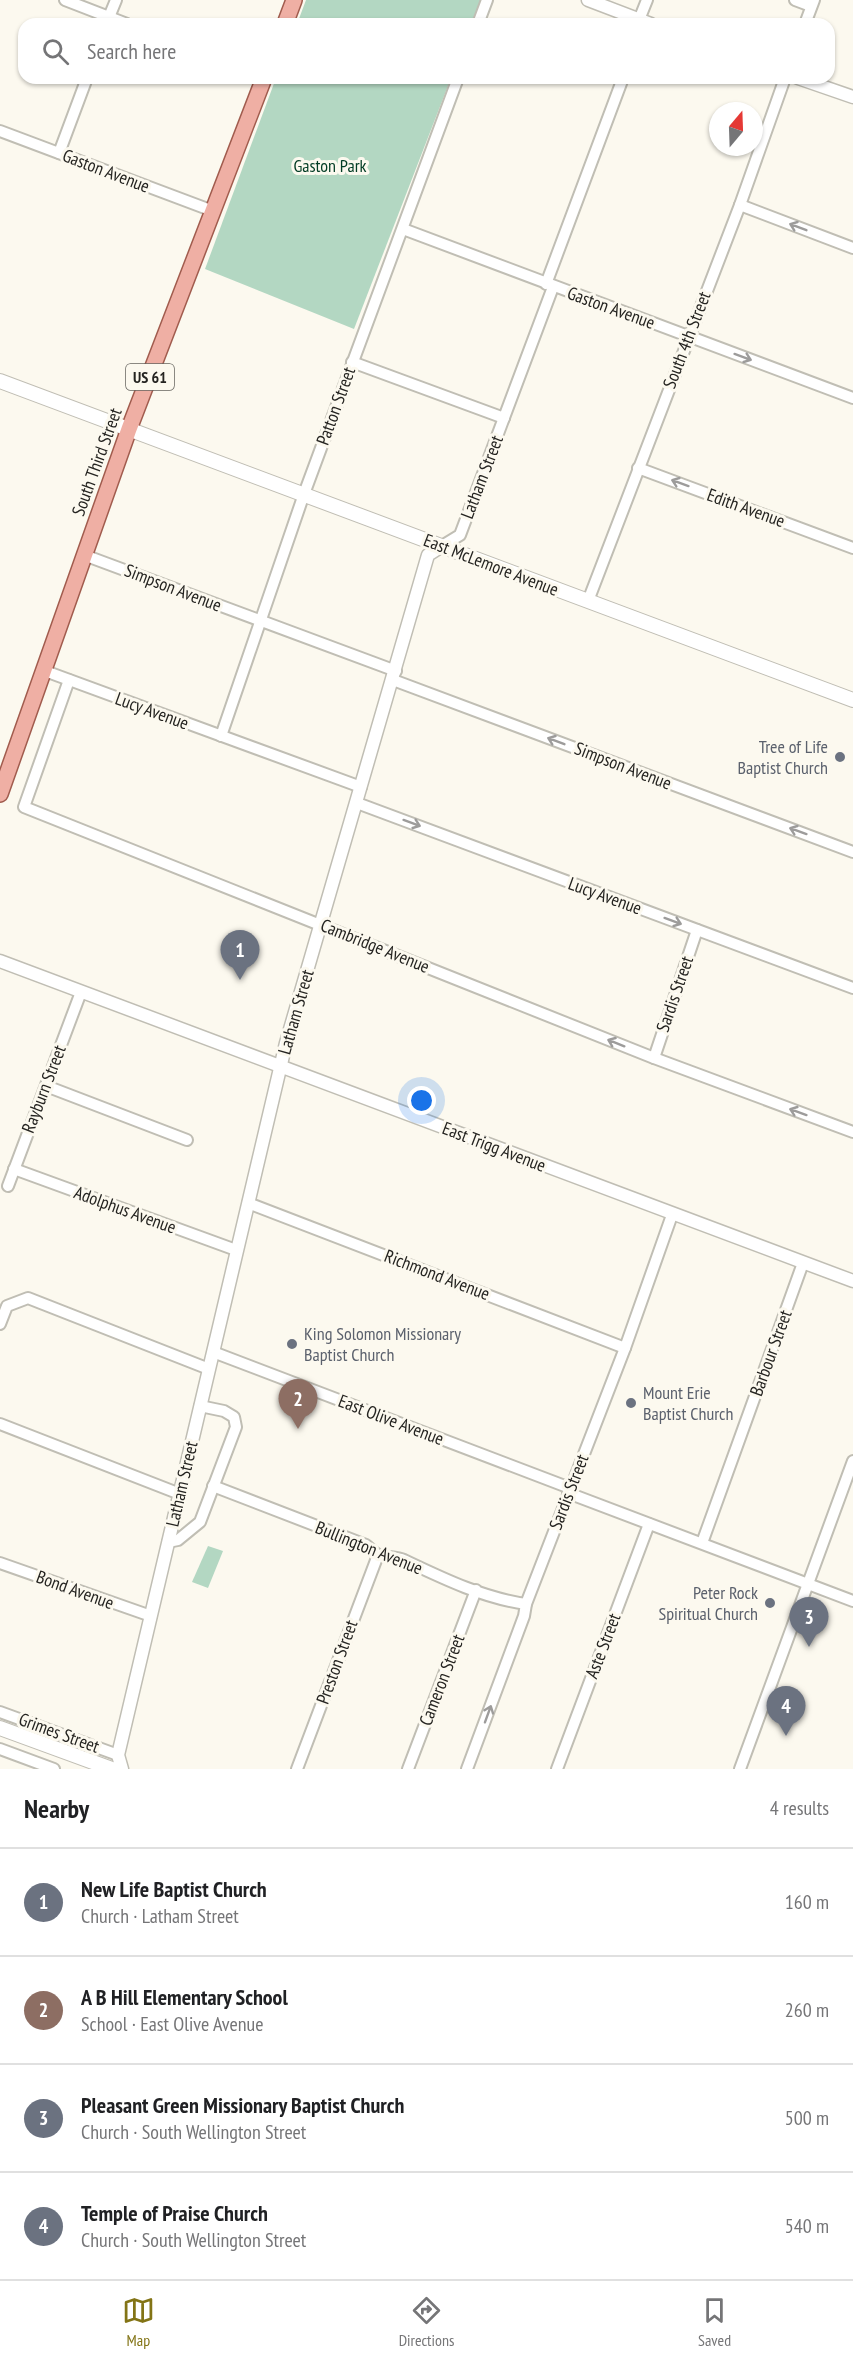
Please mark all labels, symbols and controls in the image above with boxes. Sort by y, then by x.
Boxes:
search box [18,18,835,84]
icon: search [39,35,72,68]
text: Search here [87,37,176,65]
north arrow [709,102,763,156]
street label: Gaston Avenue [59,143,153,198]
park label: Gaston Park [293,154,367,177]
one-way arrow [789,221,808,232]
street label: Gaston Avenue [564,281,658,334]
street label: South 4th Street [658,288,716,392]
one-way arrow [733,353,752,364]
road number: US 61 [126,364,174,390]
street label: Patton Street [311,364,360,448]
street label: South Third Street [66,405,127,519]
street label: Latham Street [455,432,508,522]
one-way arrow [671,477,690,488]
street label: Edith Avenue [704,483,788,532]
street label: East McLemore Avenue [421,528,562,601]
street label: Simpson Avenue [122,559,225,617]
street label: Lucy Avenue [112,687,192,734]
one-way arrow [548,735,566,746]
place label: Tree of Life Baptist Church [738,735,828,779]
street label: Simpson Avenue [572,737,675,795]
marker: Tree of Life Baptist Church [833,750,847,764]
one-way arrow [402,819,421,830]
one-way arrow [789,825,808,836]
street label: Lucy Avenue [565,872,645,919]
street label: Cambridge Avenue [317,913,433,978]
one-way arrow [663,916,682,927]
pin: 1 [220,930,260,980]
street label: Sardis Street [651,953,698,1035]
street label: Latham Street [272,967,319,1057]
one-way arrow [607,1037,625,1048]
street label: Rayburn Street [16,1042,71,1136]
your location [407,1086,436,1115]
one-way arrow [789,1106,808,1117]
street label: East Trigg Avenue [439,1116,549,1177]
street label: Adolphus Avenue [71,1180,179,1239]
street label: Richmond Avenue [381,1244,493,1305]
street label: Barbour Street [744,1307,797,1399]
place label: King Solomon Missionary Baptist Church [304,1322,461,1366]
marker: King Solomon Missionary Baptist Church [285,1337,299,1351]
pin: 2 [278,1380,318,1429]
place label: Mount Erie Baptist Church [643,1381,733,1425]
street label: East Olive Avenue [335,1389,447,1450]
marker: Mount Erie Baptist Church [624,1396,638,1410]
street label: Latham Street [160,1439,203,1529]
street label: Sardis Street [544,1451,593,1533]
street label: Bullington Avenue [312,1516,426,1579]
street label: Bond Avenue [33,1565,117,1614]
place label: Peter Rock Spiritual Church [659,1581,758,1625]
marker: Peter Rock Spiritual Church [763,1596,777,1610]
pin: 3 [790,1598,828,1647]
street label: Aste Street [580,1610,625,1682]
street label: Preston Street [311,1617,362,1707]
street label: Cameron Street [414,1631,469,1729]
pin: 4 [766,1686,806,1736]
one-way arrow [483,1705,494,1724]
street label: Grimes Street [16,1707,103,1758]
text: Nearby [24,1792,89,1825]
text: 4 results [770,1795,829,1821]
text: New Life Baptist Church [81,1875,267,1903]
text: 1 [39,1889,48,1915]
text: 160 m [785,1889,829,1915]
text: Church · Latham Street [81,1903,239,1929]
text: A B Hill Elementary School [81,1983,288,2011]
text: 2 [39,1997,48,2023]
text: 260 m [785,1997,829,2023]
text: School · East Olive Avenue [81,2011,264,2037]
text: Pleasant Green Missionary Baptist Church [81,2091,404,2119]
text: 3 [39,2105,48,2131]
text: 500 m [785,2105,829,2131]
text: Church · South Wellington Street [81,2119,306,2145]
text: Temple of Praise Church [81,2199,268,2227]
text: 4 [39,2213,48,2239]
text: 540 m [785,2213,829,2239]
text: Church · South Wellington Street [81,2227,306,2253]
tab: Map [122,2294,155,2350]
tab: Directions [399,2294,454,2350]
tab: Saved [698,2294,731,2350]

